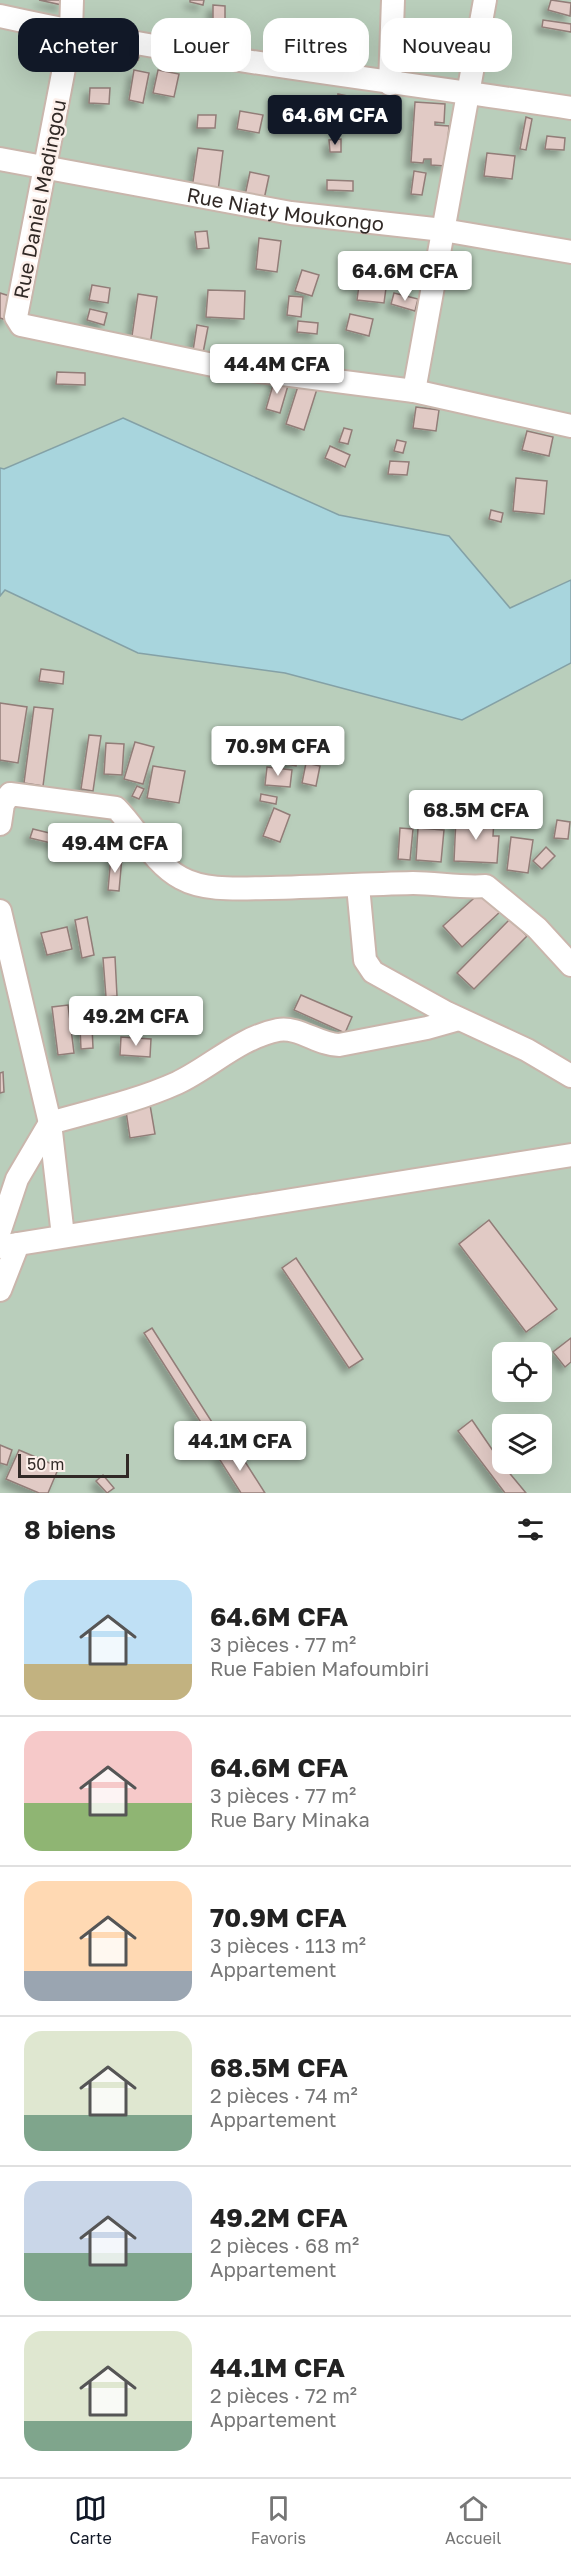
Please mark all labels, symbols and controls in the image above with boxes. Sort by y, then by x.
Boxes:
chip: Acheter [18,18,139,72]
chip: Louer [151,18,251,72]
chip: Filtres [263,18,369,72]
chip: Nouveau [381,18,512,72]
pin: 64.6M CFA [266,95,404,146]
street label: Rue Daniel Madingou [8,97,70,301]
text: 64.6M CFA [282,102,388,126]
street label: Rue Niaty Moukongo [185,182,385,235]
pin: 64.6M CFA [336,251,474,302]
text: 64.6M CFA [352,258,458,282]
pin: 44.4M CFA [208,344,346,395]
text: 44.4M CFA [224,351,330,375]
pin: 70.9M CFA [209,726,347,777]
text: 70.9M CFA [225,733,331,757]
pin: 68.5M CFA [407,790,545,841]
text: 68.5M CFA [423,797,529,821]
pin: 49.4M CFA [46,823,184,874]
text: 49.4M CFA [62,830,168,854]
pin: 49.2M CFA [67,996,205,1047]
text: 49.2M CFA [83,1003,189,1027]
map controls [492,1342,552,1474]
button: locate [492,1342,552,1402]
button: layers [492,1414,552,1474]
pin: 44.1M CFA [171,1421,309,1472]
text: 44.1M CFA [188,1428,292,1452]
scale bar [18,1451,129,1478]
text: 50 m [27,1454,64,1474]
icon: filters [514,1513,547,1546]
text: 8 biens [24,1514,116,1545]
text: 64.6M CFA [210,1601,348,1632]
icon: home [72,1604,144,1676]
text: 3 pièces · 77 m² [210,1632,356,1656]
text: Rue Fabien Mafoumbiri [210,1656,429,1680]
text: 64.6M CFA [210,1752,348,1783]
icon: home [72,1755,144,1827]
text: 3 pièces · 77 m² [210,1783,356,1807]
text: Rue Bary Minaka [210,1807,370,1831]
text: 70.9M CFA [210,1902,347,1933]
icon: home [72,1905,144,1977]
text: 3 pièces · 113 m² [210,1933,366,1957]
text: Appartement [210,1957,337,1981]
text: 68.5M CFA [210,2052,348,2083]
icon: home [72,2055,144,2127]
text: 2 pièces · 74 m² [210,2083,358,2107]
text: Appartement [210,2107,337,2131]
text: 49.2M CFA [210,2202,348,2233]
icon: home [72,2205,144,2277]
text: 2 pièces · 68 m² [210,2233,359,2257]
text: Appartement [210,2257,337,2281]
text: 44.1M CFA [210,2352,345,2383]
icon: home [72,2355,144,2427]
text: 2 pièces · 72 m² [210,2383,357,2407]
text: Appartement [210,2407,337,2431]
tab: Carte [70,2492,112,2548]
tab: Favoris [251,2492,306,2548]
tab: Accueil [445,2492,501,2548]

